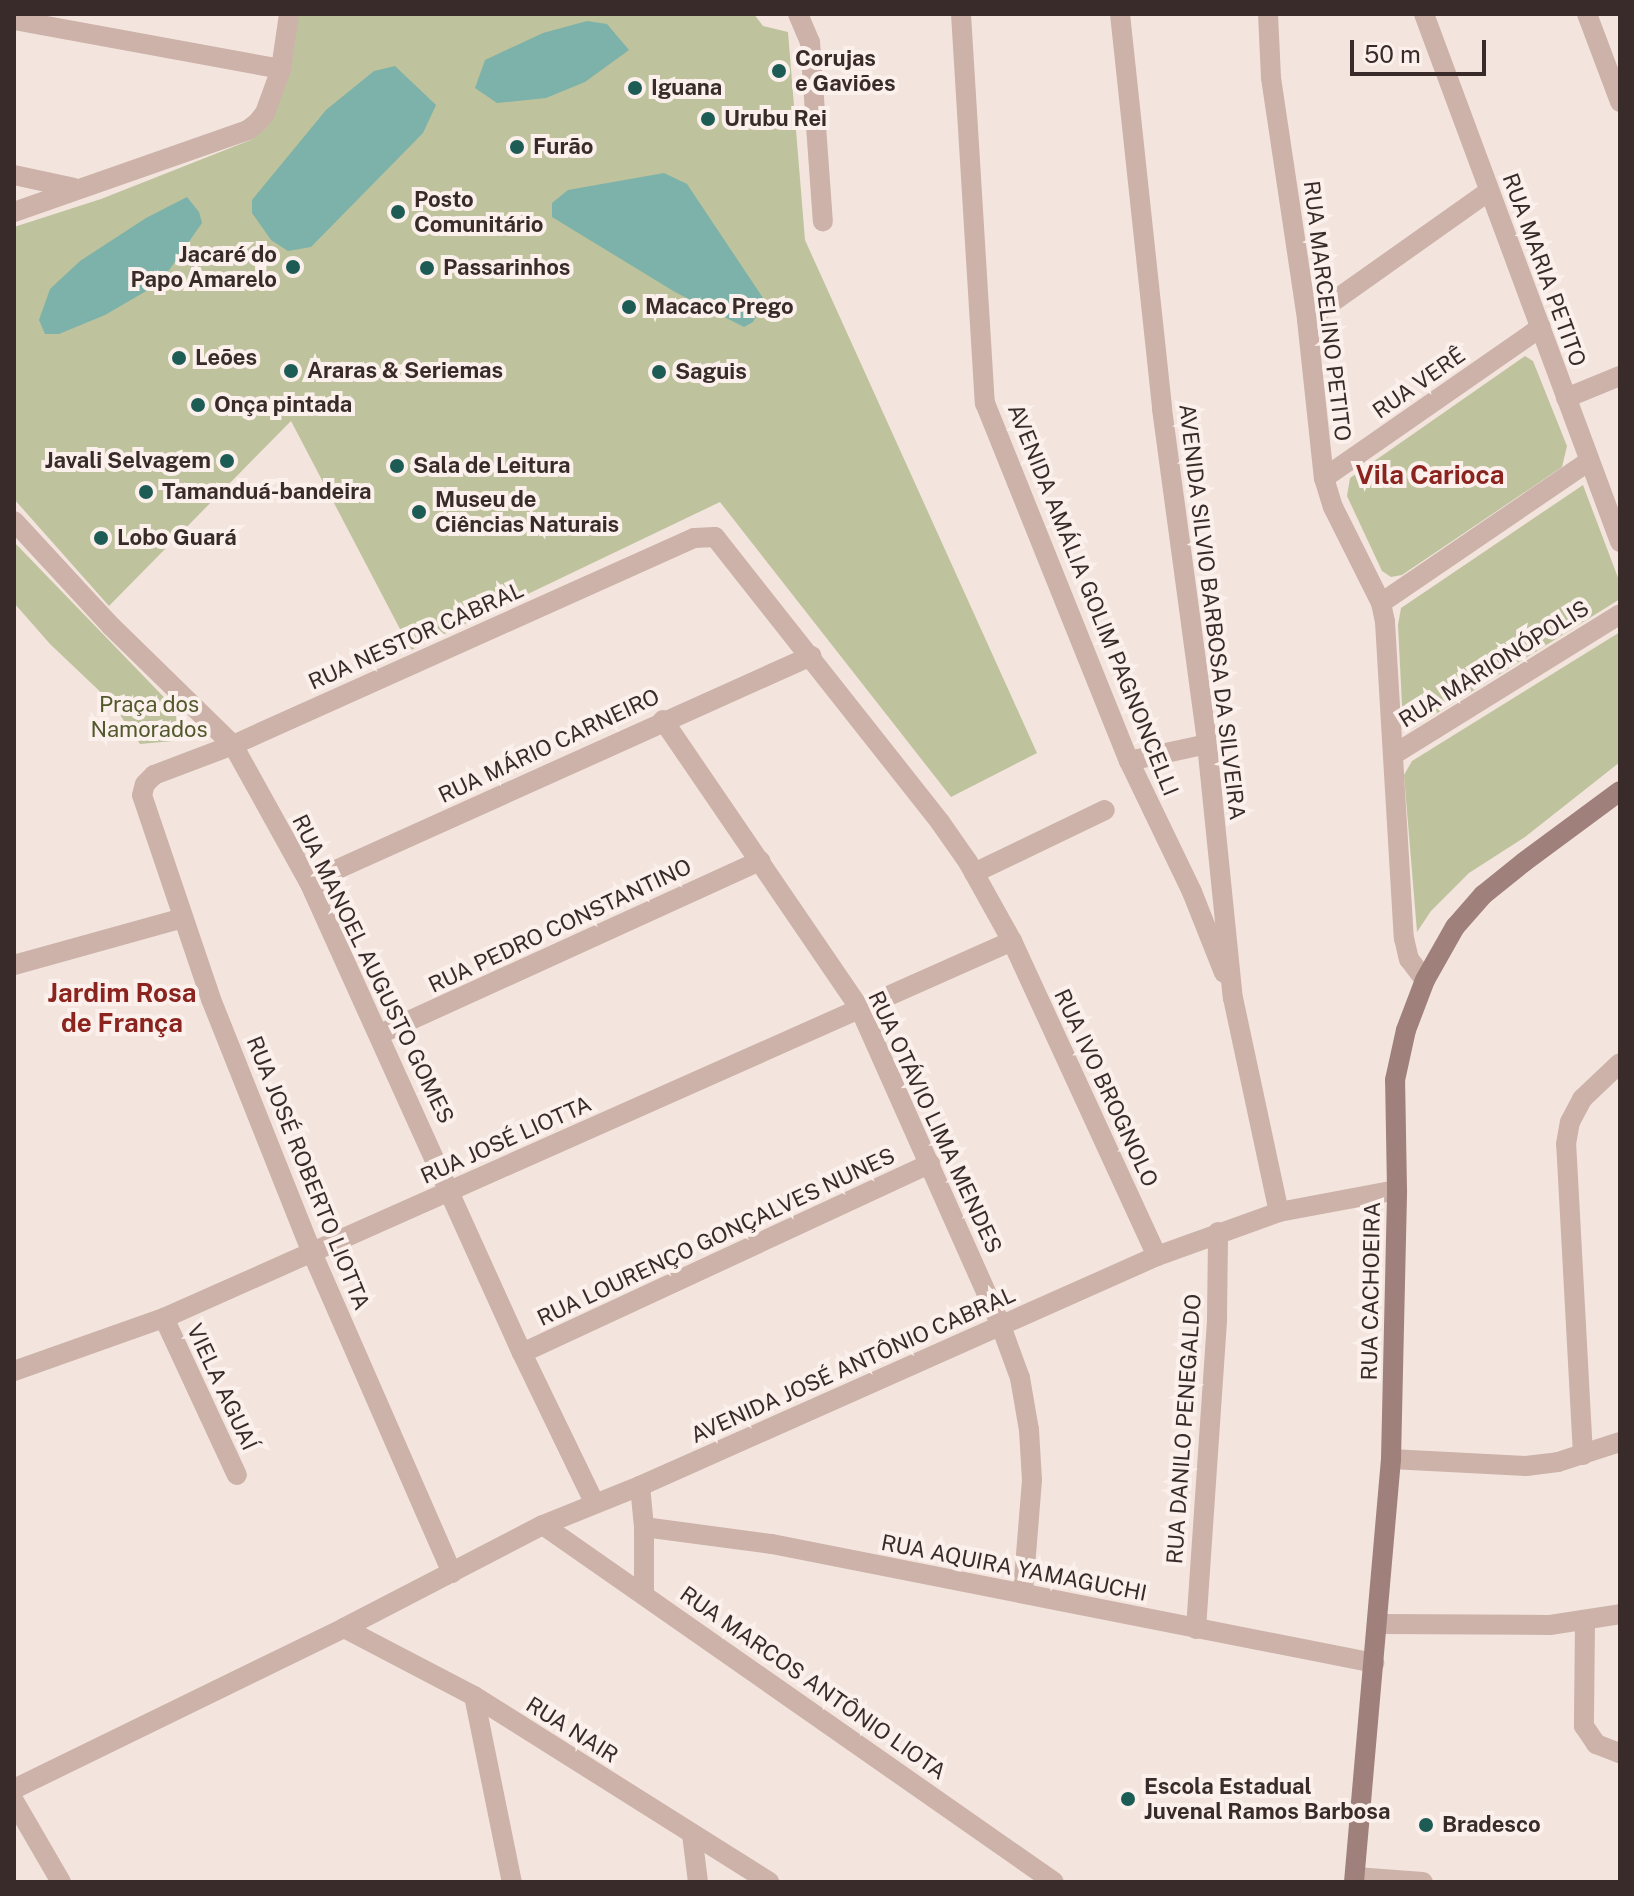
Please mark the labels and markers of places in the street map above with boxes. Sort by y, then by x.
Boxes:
place label: Corujas e Gaviões [795,45,896,96]
marker: Corujas e Gaviões [770,62,788,80]
place label: Iguana [651,75,722,101]
marker: Iguana [626,79,644,97]
place label: Urubu Rei [724,106,827,132]
marker: Urubu Rei [699,110,717,128]
place label: Furão [533,134,593,160]
marker: Furão [508,138,526,156]
place label: Posto Comunitário [414,186,543,238]
marker: Posto Comunitário [389,203,407,221]
place label: Jacaré do Papo Amarelo [130,241,277,292]
place label: Passarinhos [443,255,570,281]
marker: Jacaré do Papo Amarelo [284,258,302,276]
marker: Passarinhos [418,259,436,277]
place label: Macaco Prego [645,294,794,320]
marker: Macaco Prego [620,298,638,316]
place label: Leões [195,345,257,371]
marker: Leões [170,349,188,367]
place label: Araras & Seriemas [307,358,503,384]
place label: Saguis [675,359,747,385]
marker: Araras & Seriemas [282,362,300,380]
marker: Saguis [650,363,668,381]
place label: Onça pintada [214,392,352,418]
marker: Onça pintada [189,396,207,414]
place label: Javali Selvagem [45,448,211,474]
marker: Javali Selvagem [218,452,236,470]
place label: Sala de Leitura [413,453,571,479]
marker: Sala de Leitura [388,457,406,475]
place label: Tamanduá-bandeira [162,479,372,505]
marker: Tamanduá-bandeira [137,483,155,501]
place label: Museu de Ciências Naturais [435,486,619,538]
marker: Museu de Ciências Naturais [410,503,428,521]
place label: Lobo Guará [117,525,237,551]
marker: Lobo Guará [92,529,110,547]
place label: Escola Estadual Juvenal Ramos Barbosa [1144,1773,1391,1824]
marker: Escola Estadual Juvenal Ramos Barbosa [1119,1790,1137,1808]
place label: Bradesco [1442,1812,1541,1838]
marker: Bradesco [1417,1816,1435,1834]

